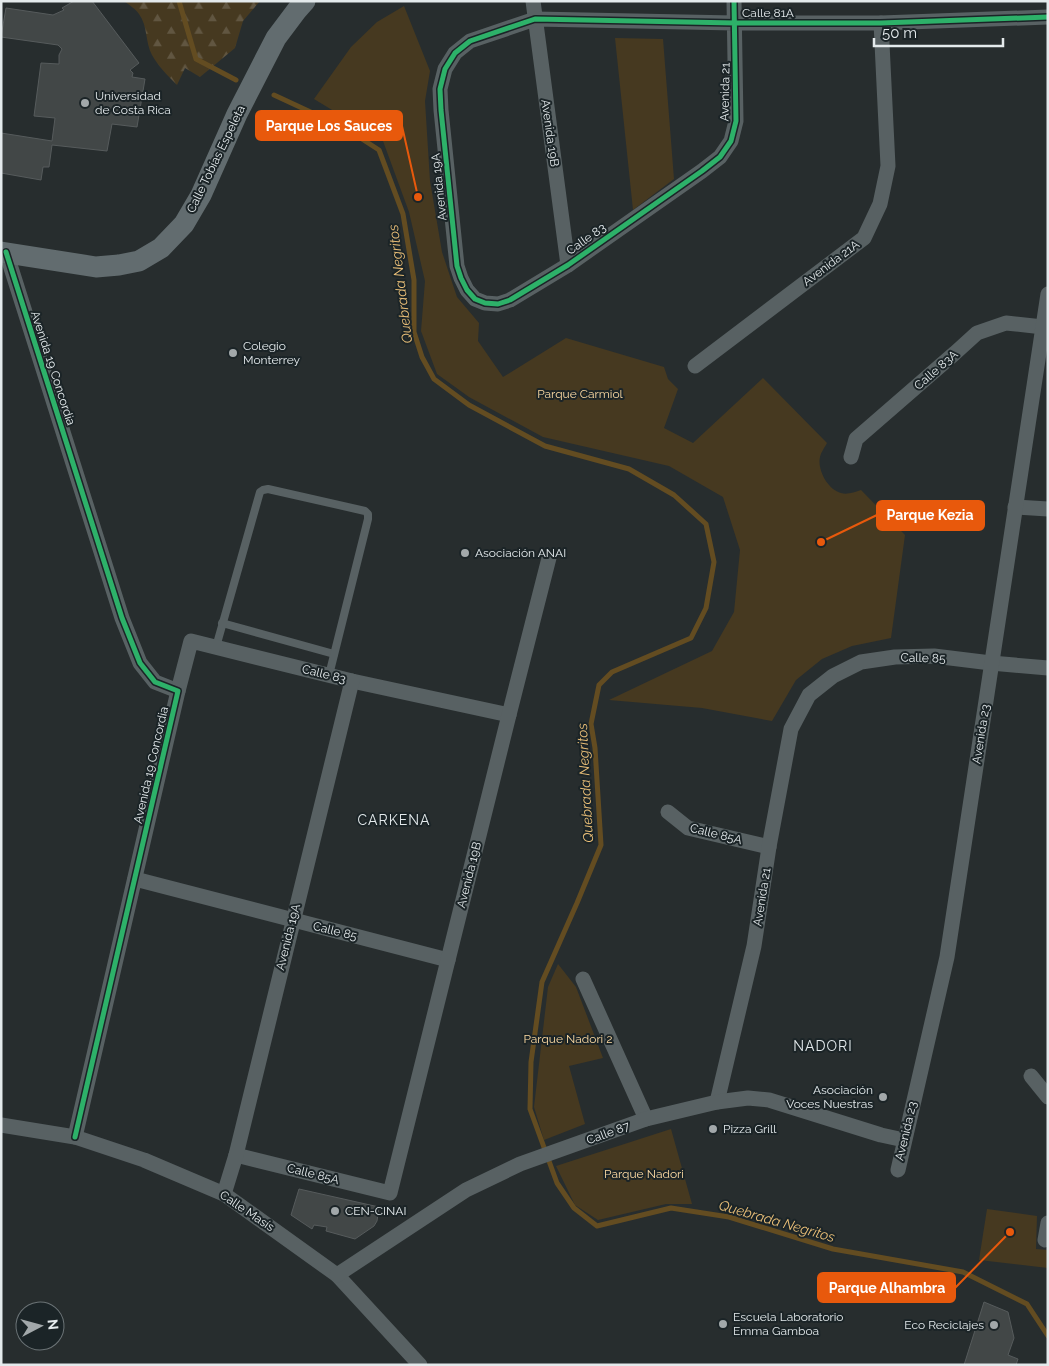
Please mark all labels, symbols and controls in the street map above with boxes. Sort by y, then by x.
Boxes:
street label: Calle 81A [742,6,794,20]
scale bar [874,15,1003,47]
text: 50 m [882,24,917,42]
street label: Avenida 21 [717,62,733,122]
place label: Universidad de Costa Rica [95,89,171,117]
marker: Universidad de Costa Rica [79,97,91,109]
street label: Avenida 19B [538,98,562,168]
street label: Calle Tobías Espeleta [184,103,248,215]
callout: Parque Los Sauces [256,111,402,140]
text: Parque Los Sauces [266,118,392,134]
street label: Avenida 19A [428,153,450,221]
street label: Calle 83 [564,220,608,258]
water label: Quebrada Negritos [385,223,415,344]
street label: Avenida 21A [800,237,862,289]
street label: Avenida 19 Concordia [28,309,78,427]
place label: Colegio Monterrey [243,339,301,367]
marker: Colegio Monterrey [227,347,239,359]
street label: Calle 83A [911,347,961,393]
park label: Parque Carmiol [537,387,624,401]
callout: Parque Kezia [877,501,984,530]
text: Parque Kezia [887,507,973,523]
place label: Asociación ANAI [475,546,566,560]
marker: Asociación ANAI [459,547,471,559]
street label: Calle 85 [900,651,946,665]
street label: Calle 83 [301,662,347,686]
street label: Avenida 23 [969,703,993,765]
street label: Avenida 19 Concordia [131,705,171,825]
water label: Quebrada Negritos [574,722,596,843]
district label: CARKENA [358,812,430,828]
street label: Calle 85A [689,821,743,847]
street label: Avenida 19B [454,840,484,910]
street label: Avenida 21 [750,867,774,927]
street label: Avenida 19A [273,902,303,972]
street label: Calle 85 [311,919,359,943]
park label: Parque Nadori 2 [523,1032,613,1046]
district label: NADORI [793,1038,853,1054]
place label: Asociación Voces Nuestras [786,1083,873,1111]
marker: Asociación Voces Nuestras [877,1091,889,1103]
street label: Avenida 23 [892,1100,920,1162]
street label: Calle 87 [584,1119,632,1147]
place label: Pizza Grill [723,1122,777,1136]
marker: Pizza Grill [707,1123,719,1135]
street label: Calle 85A [286,1161,340,1187]
park label: Parque Nadori [604,1167,684,1181]
street label: Calle Masís [217,1188,277,1234]
water label: Quebrada Negritos [717,1197,837,1245]
place label: CEN-CINAI [345,1204,406,1218]
marker: CEN-CINAI [329,1205,341,1217]
callout: Parque Alhambra [818,1273,955,1302]
text: Parque Alhambra [829,1280,945,1296]
north arrow [15,1301,65,1351]
place label: Escuela Laboratorio Emma Gamboa [733,1310,844,1338]
text: N [44,1318,61,1331]
marker: Escuela Laboratorio Emma Gamboa [717,1318,729,1330]
place label: Eco Reciclajes [904,1318,984,1332]
marker: Eco Reciclajes [988,1319,1000,1331]

